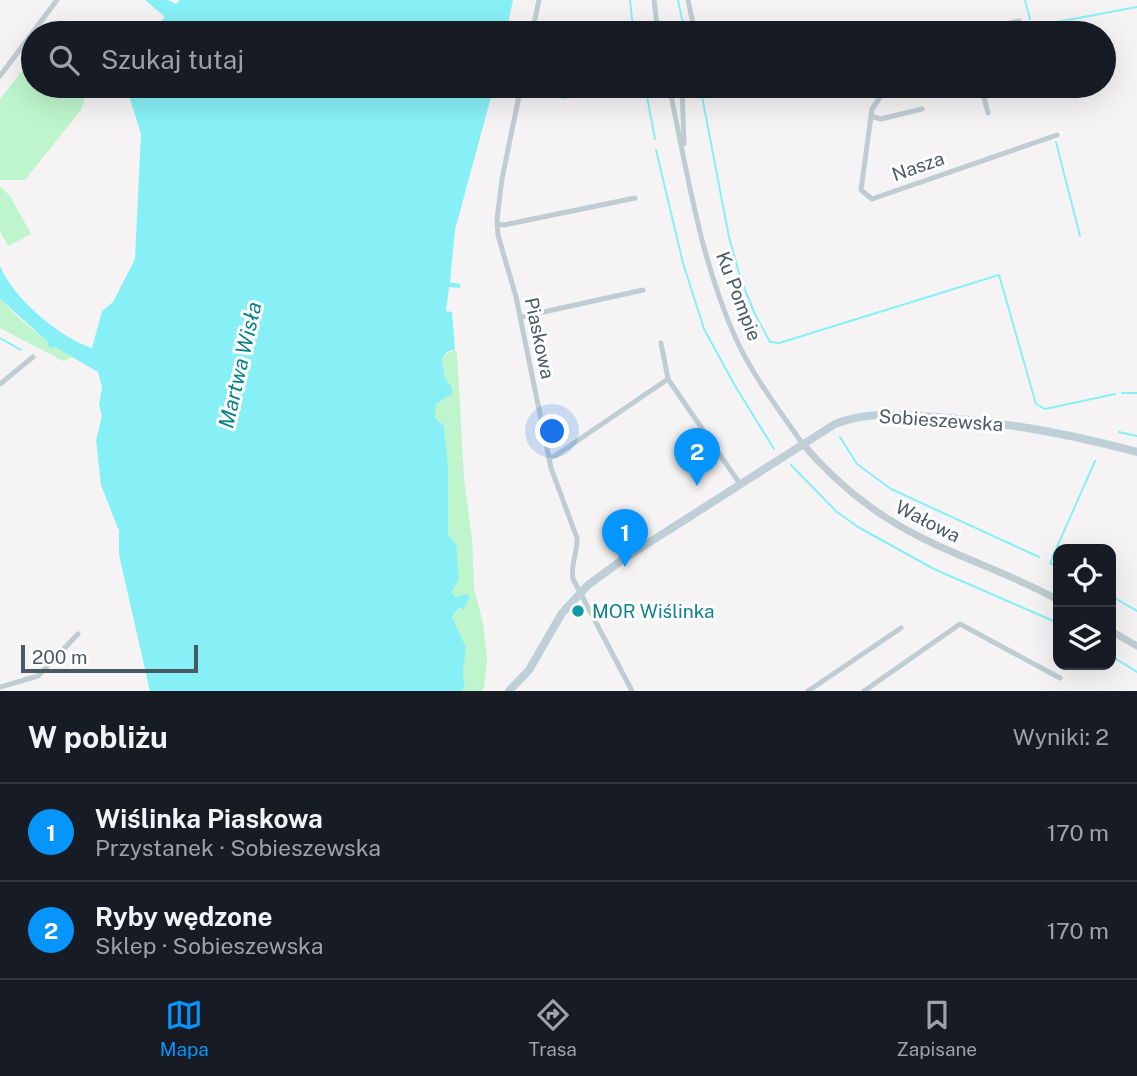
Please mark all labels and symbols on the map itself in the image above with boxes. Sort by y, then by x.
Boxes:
street label: Nasza [889,147,947,185]
street label: Ku Pompie [712,248,766,344]
street label: Piaskowa [521,295,559,381]
water label: Martwa Wisła [213,299,267,431]
street label: Sobieszewska [878,405,1004,435]
your location [535,414,569,448]
pin: 2 [674,428,720,486]
street label: Wałowa [892,495,964,547]
pin: 1 [602,509,648,567]
place label: MOR Wiślinka [592,600,715,622]
marker: MOR Wiślinka [570,603,586,619]
scale bar [21,642,198,674]

